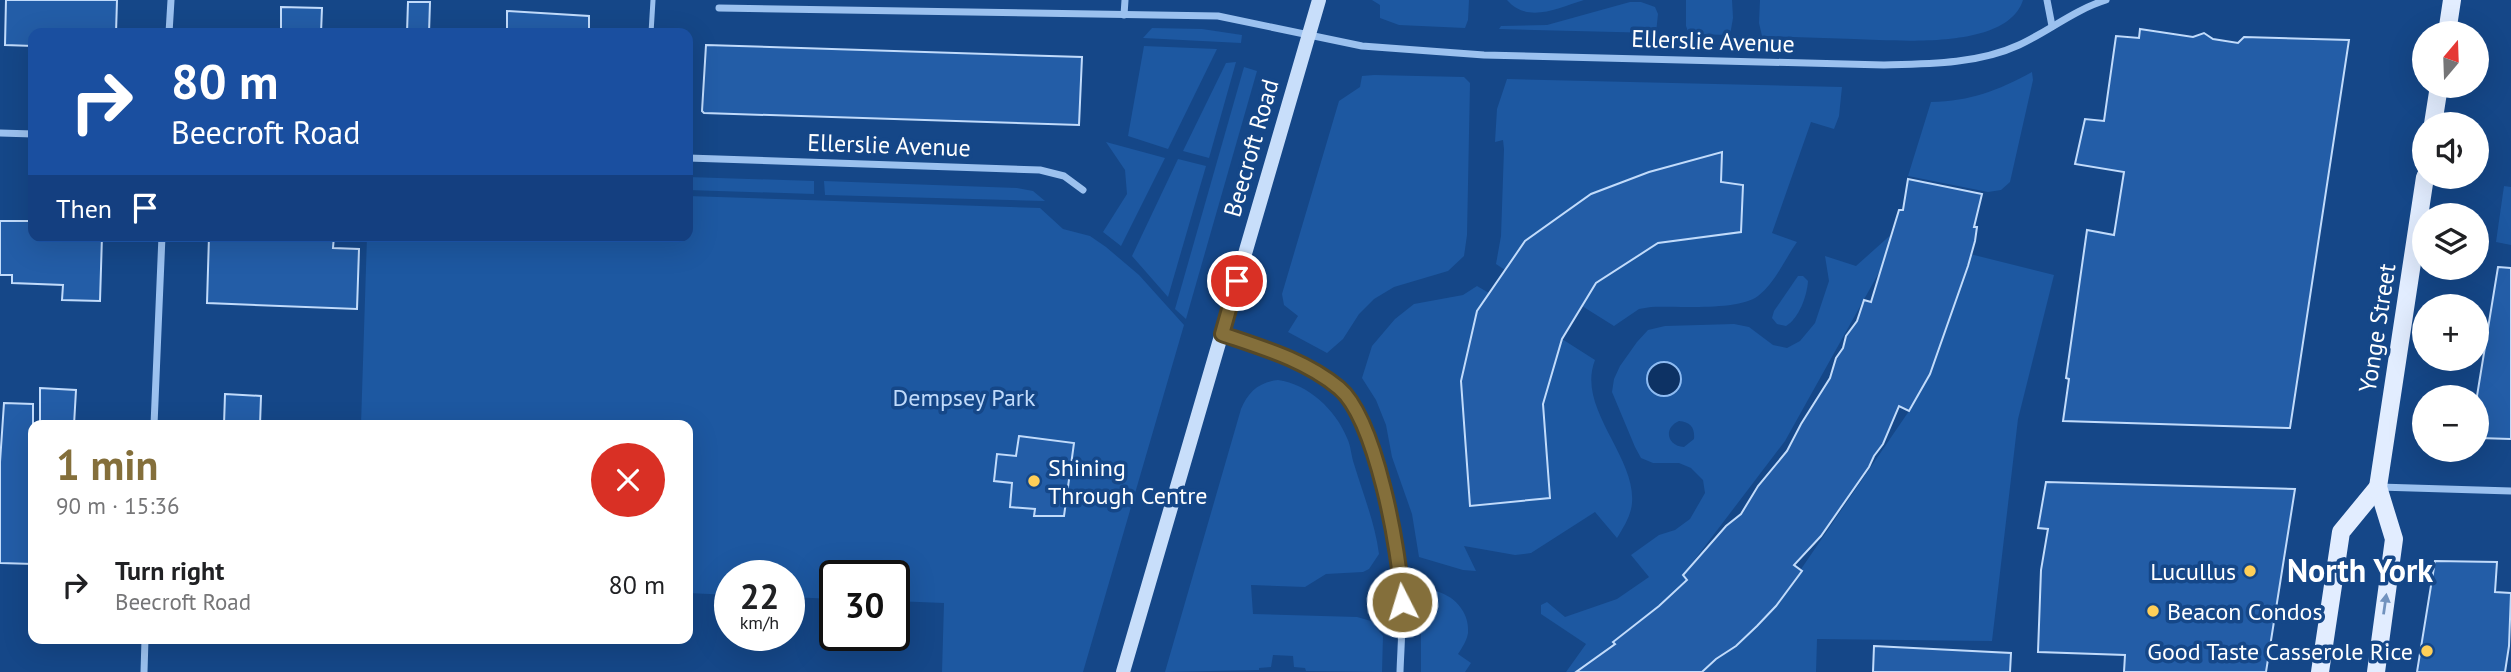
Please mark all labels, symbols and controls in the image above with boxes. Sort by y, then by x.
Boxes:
north arrow [2412,21,2488,98]
map controls [2412,21,2489,462]
street label: Ellerslie Avenue [1631,23,1795,59]
text: 80 m [171,49,278,113]
icon: right [56,56,147,147]
street label: Beecroft Road [1217,75,1285,221]
text: Beecroft Road [171,111,360,153]
button: sound [2412,112,2489,189]
street label: Ellerslie Avenue [807,127,971,163]
icon: arrive [126,189,164,227]
text: Then [56,192,112,225]
button: layers [2412,203,2489,280]
pin [1207,251,1267,311]
street label: Yonge Street [2352,261,2402,395]
icon: arrive [1218,262,1256,300]
button: + [2412,294,2489,371]
park label: Dempsey Park [893,382,1036,413]
button: − [2412,385,2489,462]
text: 1 min [56,437,158,492]
button: close [591,443,665,517]
place label: Shining Through Centre [1048,452,1208,511]
marker: Shining Through Centre [1026,473,1042,489]
text: 90 m · 15:36 [56,491,180,520]
district label: North York [2287,549,2433,591]
text: Turn right [115,554,224,587]
place label: Lucullus [2150,556,2236,587]
speed limit sign: 30 [819,560,910,651]
marker: Lucullus [2242,563,2258,579]
position arrow [1365,565,1439,639]
icon: right [56,566,94,604]
text: 80 m [609,568,665,601]
text: 22 [740,573,779,619]
text: Beecroft Road [115,587,251,616]
one-way arrow [2380,593,2391,615]
place label: Beacon Condos [2167,596,2323,627]
marker: Beacon Condos [2145,603,2161,619]
text: km/h [740,611,779,634]
place label: Good Taste Casserole Rice [2147,636,2413,667]
marker: Good Taste Casserole Rice [2419,643,2435,659]

